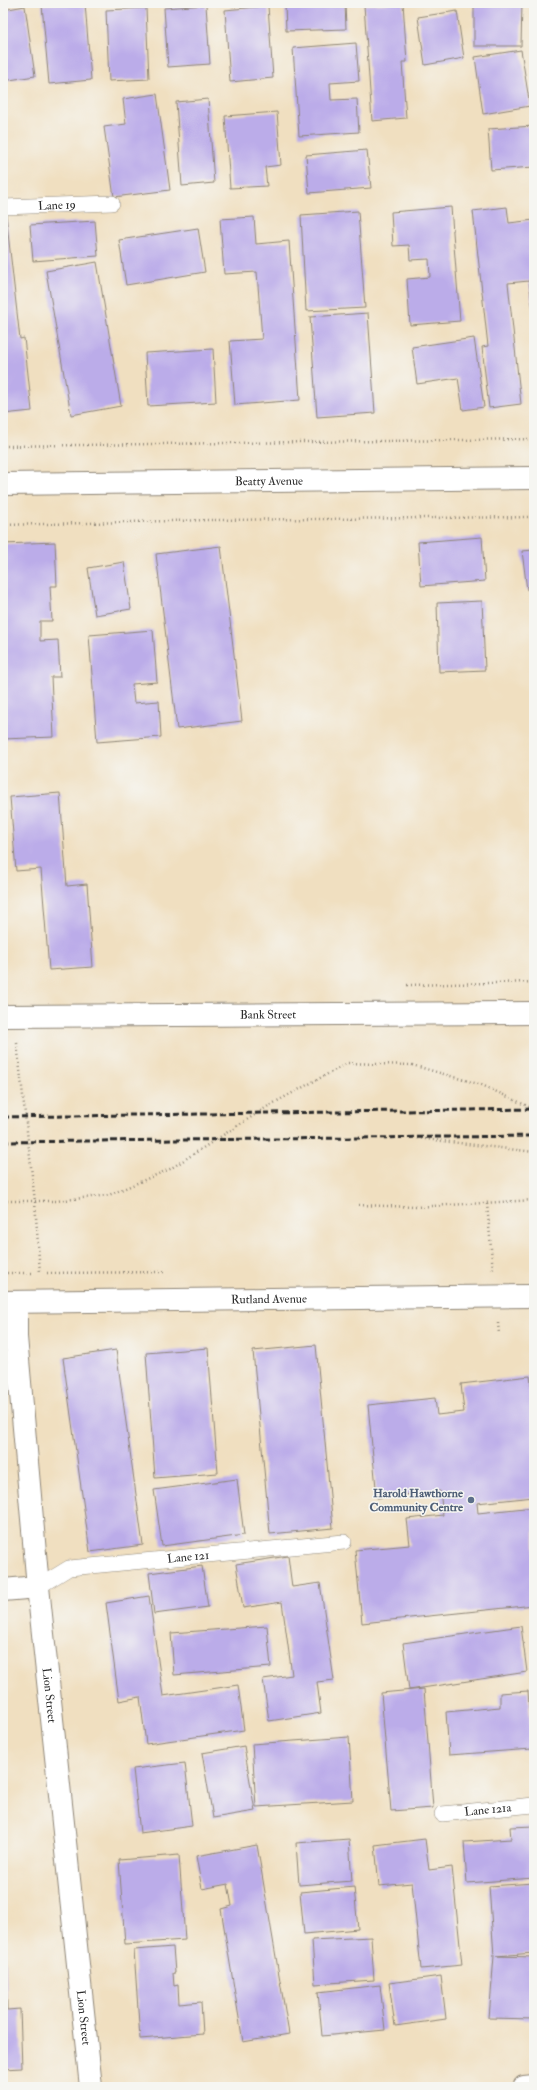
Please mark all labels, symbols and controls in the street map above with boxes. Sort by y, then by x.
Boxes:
street label: Lane 19 [38,197,76,213]
street label: Beatty Avenue [235,473,303,489]
street label: Bank Street [240,1007,296,1022]
street label: Rutland Avenue [231,1291,307,1307]
place label: Harold Hawthorne Community Centre [369,1486,464,1515]
marker: Harold Hawthorne Community Centre [466,1495,476,1505]
street label: Lane 121 [166,1547,210,1566]
street label: Lion Street [39,1667,60,1724]
street label: Lane 121a [464,1800,513,1819]
street label: Lion Street [73,1989,94,2046]

